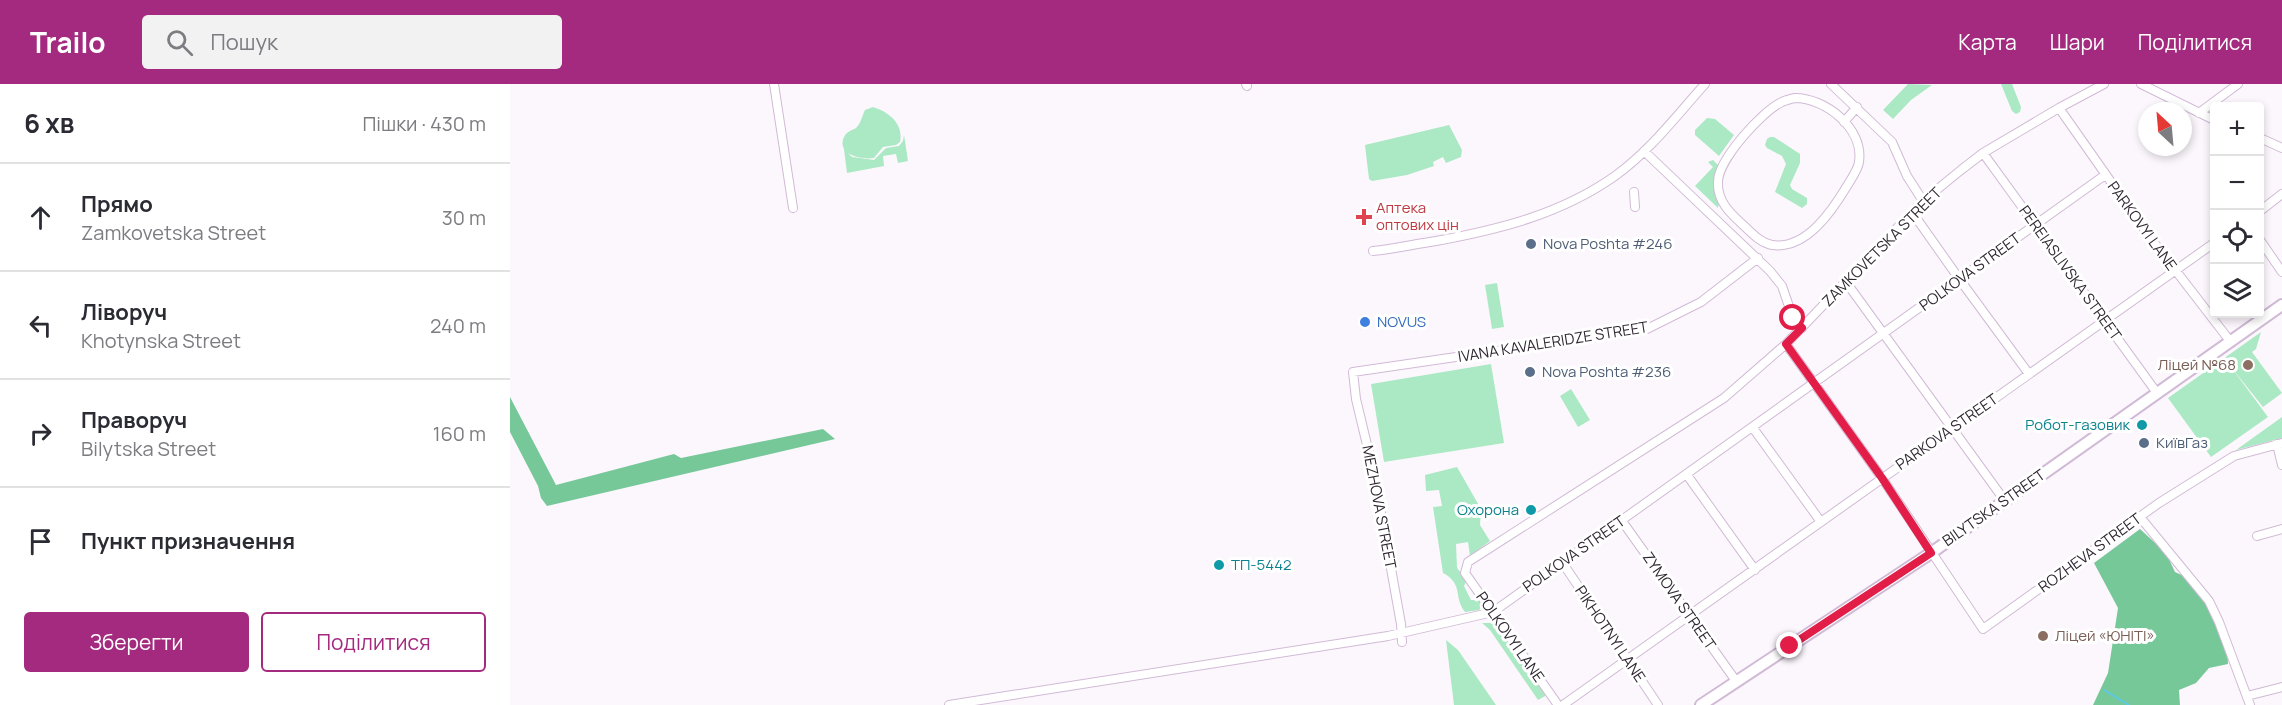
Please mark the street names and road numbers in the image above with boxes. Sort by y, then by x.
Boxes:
street label: PARKOVYI LANE [2103,177,2182,275]
street label: ZAMKOVETSKA STREET [1817,182,1946,311]
street label: PEREIASLIVSKA STREET [2014,201,2126,344]
street label: POLKOVA STREET [1915,228,2025,316]
street label: IVANA KAVALERIDZE STREET [1456,316,1650,367]
street label: PARKOVA STREET [1891,388,2002,475]
street label: MEZHOVA STREET [1357,443,1402,570]
street label: BILYTSKA STREET [1938,464,2049,551]
street label: ROZHEVA STREET [2034,508,2145,597]
street label: POLKOVA STREET [1518,510,1629,597]
street label: ZYMOVA STREET [1638,548,1721,654]
street label: PIKHOTNYI LANE [1570,581,1650,686]
street label: POLKOVYI LANE [1471,587,1549,686]

